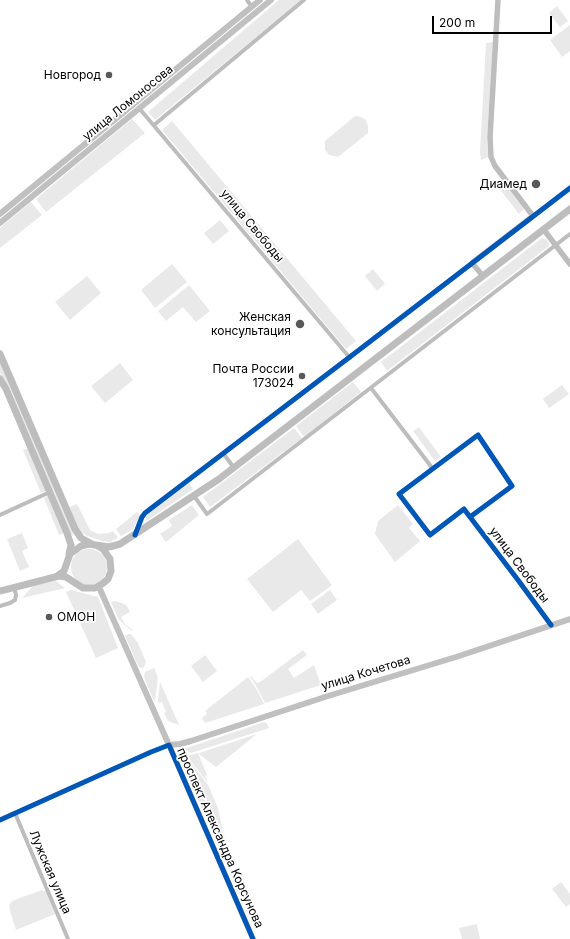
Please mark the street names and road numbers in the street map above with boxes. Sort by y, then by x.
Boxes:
street label: улица Ломоносова [80,62,176,144]
street label: улица Свободы [217,187,287,265]
street label: улица Свободы [486,524,552,606]
street label: улица Кочетова [320,653,412,693]
street label: проспект Александра Корсунова [174,746,266,930]
street label: Лужская улица [26,828,74,916]

